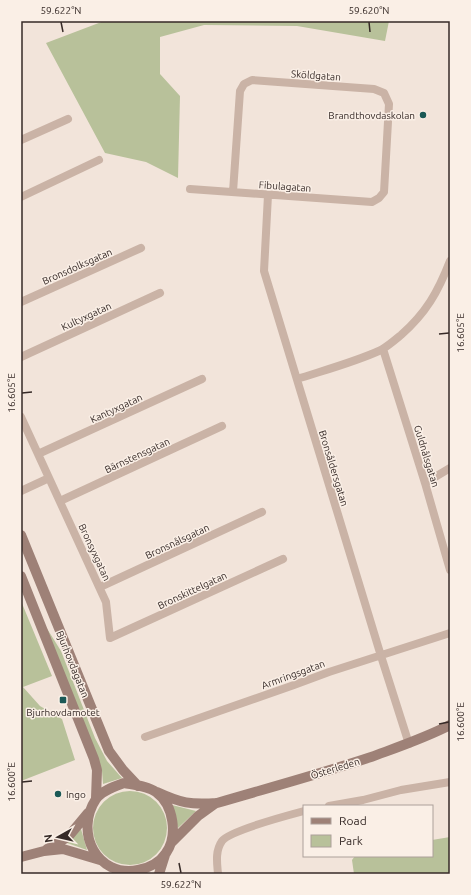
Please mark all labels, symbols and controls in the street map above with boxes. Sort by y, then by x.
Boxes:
text: 59.622°N [40,5,82,16]
text: 59.620°N [348,5,390,16]
street label: Sköldgatan [291,68,341,83]
place label: Brandthovdaskolan [328,110,415,121]
marker: Brandthovdaskolan [418,110,428,120]
street label: Fibulagatan [258,179,312,194]
street label: Bronsdolksgatan [41,246,114,287]
street label: Kultyxgatan [59,300,113,333]
text: 16.605°E [455,313,466,353]
text: 16.605°E [6,373,17,413]
street label: Kantyxgatan [88,392,144,425]
street label: Guldnålsgatan [412,424,441,488]
street label: Bronsåldersgatan [317,429,350,508]
street label: Bärnstensgatan [103,436,171,475]
street label: Bronsyxgatan [77,522,113,582]
street label: Bronsnålsgatan [143,522,211,561]
street label: Bronskittelgatan [156,570,229,611]
street label: Bjurhovdagatan [54,629,91,699]
street label: Armringsgatan [260,658,326,691]
marker: Bjurhovdamotet [58,695,68,705]
text: 16.600°E [455,702,466,742]
place label: Bjurhovdamotet [26,707,100,718]
street label: Österleden [309,756,361,781]
text: 16.600°E [6,762,17,802]
marker: Ingo [53,789,63,799]
place label: Ingo [66,789,86,800]
legend [303,805,433,857]
text: Road [339,814,367,827]
north arrow [38,817,78,857]
text: N [42,833,55,843]
text: Park [339,834,363,847]
text: 59.622°N [160,879,202,890]

